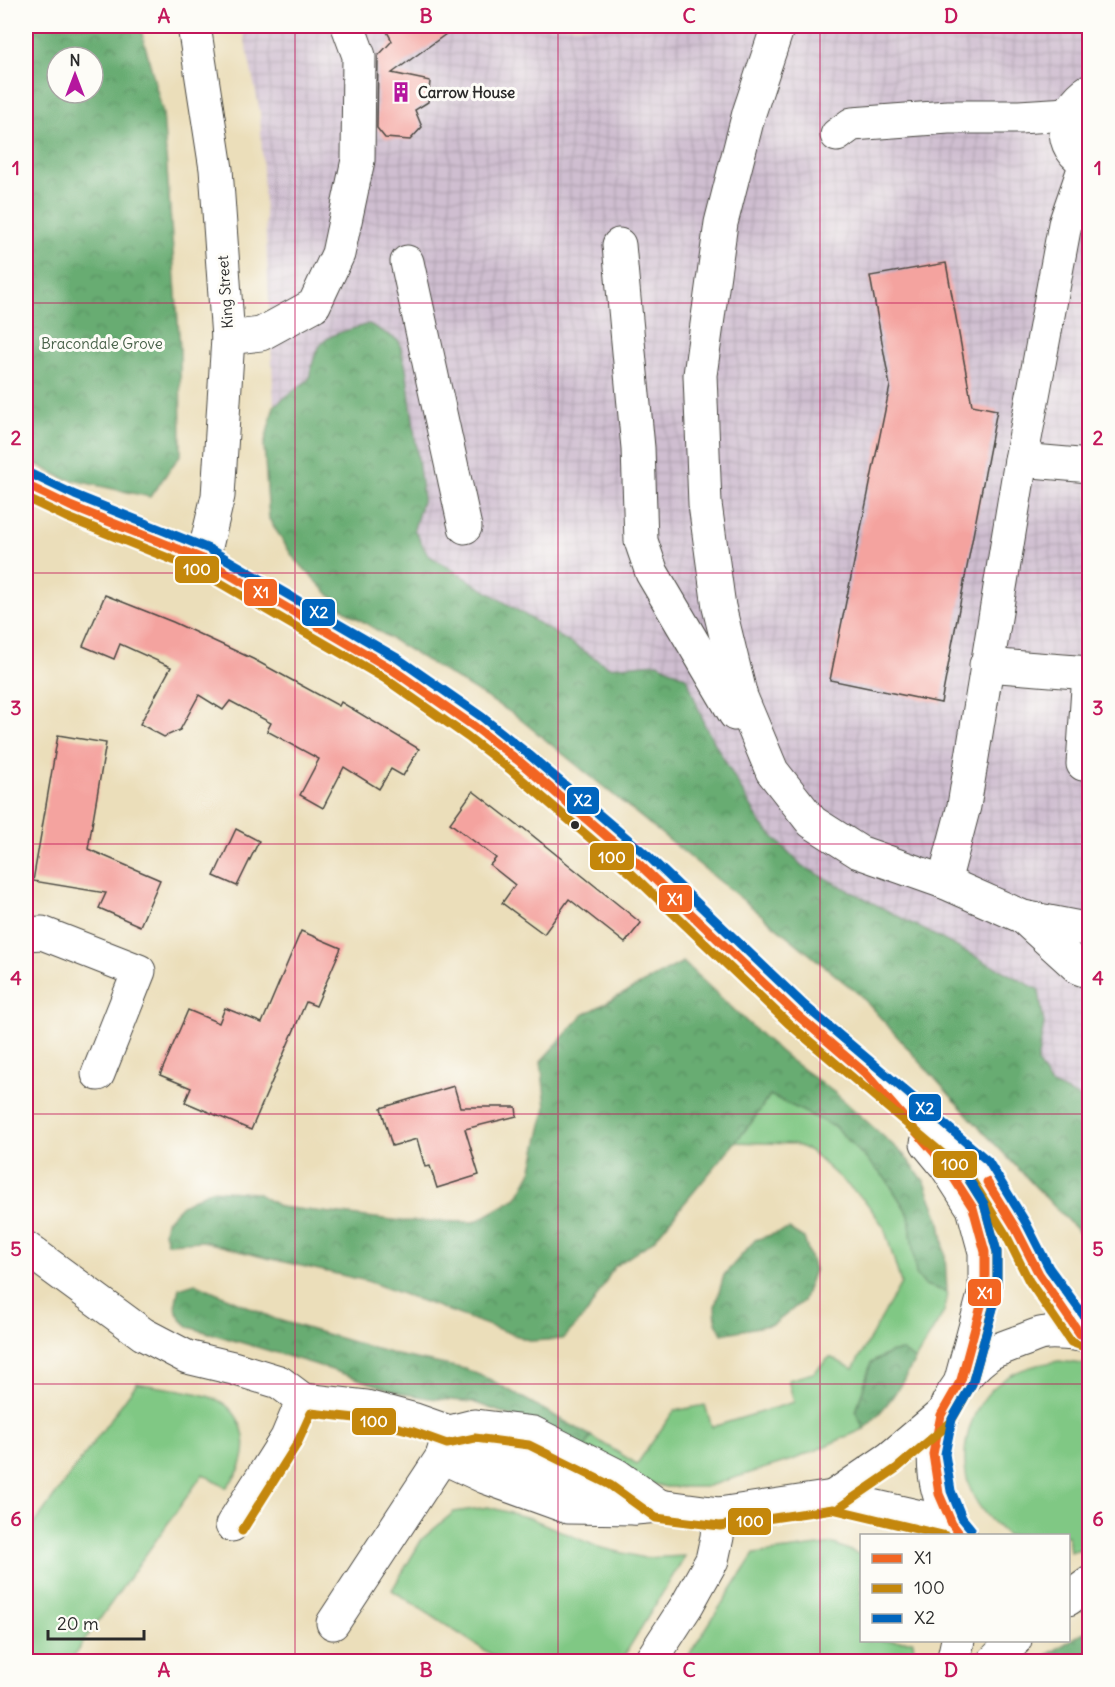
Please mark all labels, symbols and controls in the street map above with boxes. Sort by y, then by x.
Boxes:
text: A [158,3,171,28]
text: B [419,3,433,28]
text: C [682,3,696,28]
text: D [944,3,958,28]
north arrow [45,45,105,105]
text: N [69,50,81,70]
building icon: Carrow House [389,80,413,104]
place label: Carrow House [418,83,515,102]
text: 1 [12,155,20,180]
text: 1 [1094,155,1102,180]
street label: King Street [213,255,237,329]
park label: Bracondale Grove [41,334,163,353]
text: 2 [11,425,22,450]
text: 2 [1093,425,1104,450]
line badge: 100 [174,555,220,584]
text: 100 [183,559,211,579]
line badge: X1 [243,578,278,607]
text: X1 [253,582,269,602]
line badge: X2 [301,598,336,627]
text: X2 [310,602,329,622]
text: 3 [10,695,22,720]
text: 3 [1092,695,1104,720]
line badge: X2 [566,786,600,815]
text: X2 [574,790,593,810]
unlabelled marker [569,819,581,831]
line badge: 100 [589,842,635,871]
text: 100 [598,847,626,867]
line badge: X1 [658,884,693,913]
text: X1 [667,889,683,909]
text: 4 [10,965,22,990]
text: 4 [1092,965,1104,990]
line badge: X2 [908,1093,942,1122]
text: X2 [916,1098,935,1118]
line badge: 100 [932,1150,978,1179]
text: 100 [941,1154,969,1174]
text: 5 [10,1236,22,1261]
text: 5 [1092,1236,1104,1261]
line badge: X1 [967,1278,1002,1307]
text: X1 [977,1283,993,1303]
line badge: 100 [351,1407,397,1436]
text: 100 [360,1411,388,1431]
text: 6 [10,1506,22,1531]
text: 6 [1092,1506,1104,1531]
line badge: 100 [727,1507,772,1536]
text: 100 [736,1511,764,1531]
legend [860,1534,1070,1642]
text: X1 [914,1546,932,1569]
text: 100 [914,1576,945,1599]
scale bar [48,1603,144,1641]
text: X2 [914,1606,935,1629]
text: 20 m [57,1612,99,1635]
text: A [158,1657,171,1682]
text: B [419,1657,433,1682]
text: C [682,1657,696,1682]
text: D [944,1657,958,1682]

